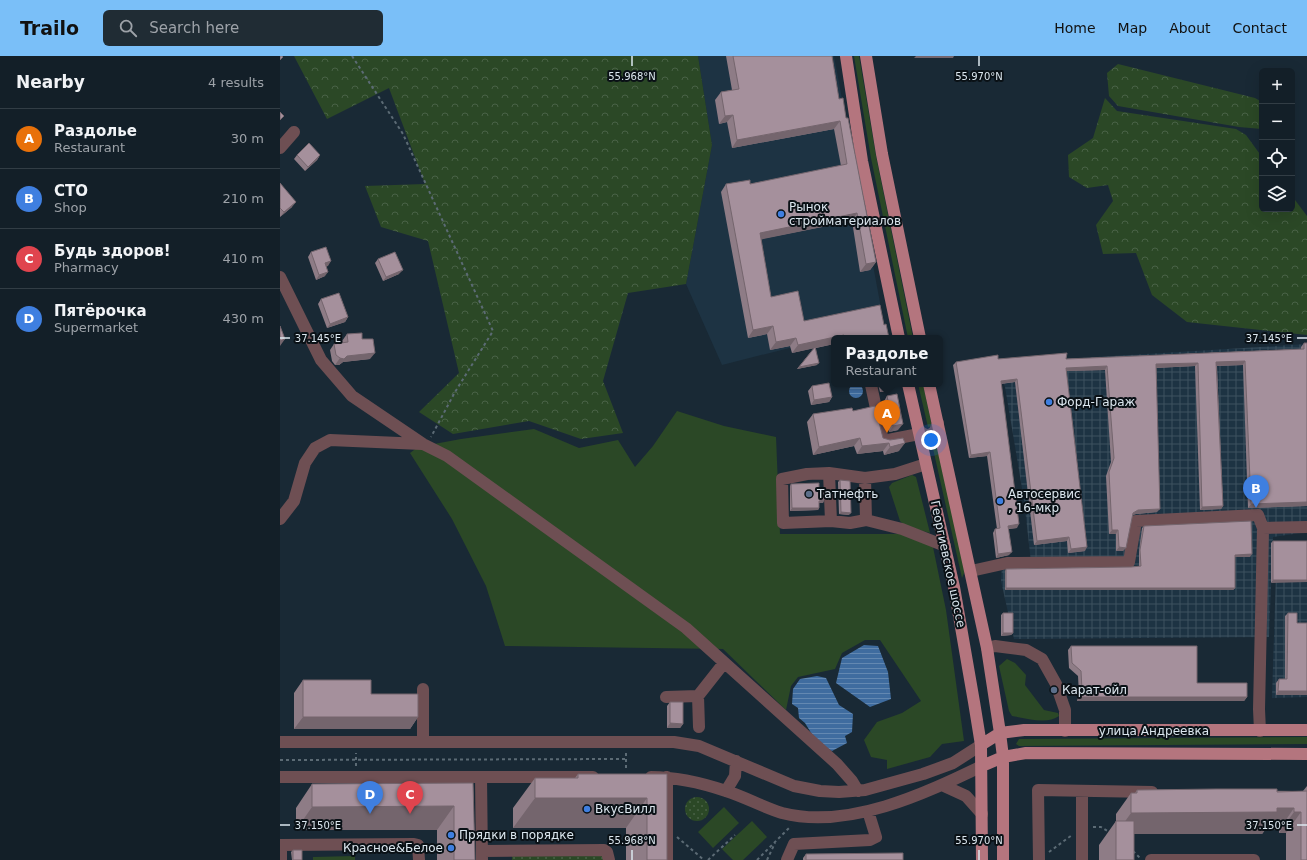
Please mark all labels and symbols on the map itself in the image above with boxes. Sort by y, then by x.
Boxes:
text: 55.968°N [608,71,656,82]
text: 55.970°N [955,71,1003,82]
place label: Рынок стройматериалов [789,200,901,228]
marker: Рынок стройматериалов [776,209,786,219]
text: 37.145°E [295,333,341,344]
text: 37.145°E [1246,333,1292,344]
place label: Форд-Гараж [1057,395,1136,409]
marker: Форд-Гараж [1044,397,1054,407]
pin: A [874,400,900,433]
your location [921,430,941,450]
pin: B [1243,475,1269,508]
place label: Татнефть [816,487,878,501]
place label: Автосервис , 16-мкр [1008,487,1081,515]
marker: Татнефть [804,489,814,499]
marker: Автосервис , 16-мкр [995,496,1005,506]
street label: Георгиевское шоссе [928,499,968,629]
place label: Карат-ойл [1062,683,1127,697]
marker: Карат-ойл [1049,685,1059,695]
street label: улица Андреевка [1099,724,1209,738]
pin: D [357,781,383,814]
pin: C [397,781,423,814]
place label: ВкусВилл [595,802,656,816]
marker: ВкусВилл [582,804,592,814]
text: 37.150°E [295,820,341,831]
text: 37.150°E [1246,820,1292,831]
place label: Прядки в порядке [459,828,574,842]
marker: Прядки в порядке [446,830,456,840]
text: 55.968°N [608,835,656,846]
text: 55.970°N [955,835,1003,846]
place label: Красное&Белое [343,841,443,855]
marker: Красное&Белое [446,843,456,853]

